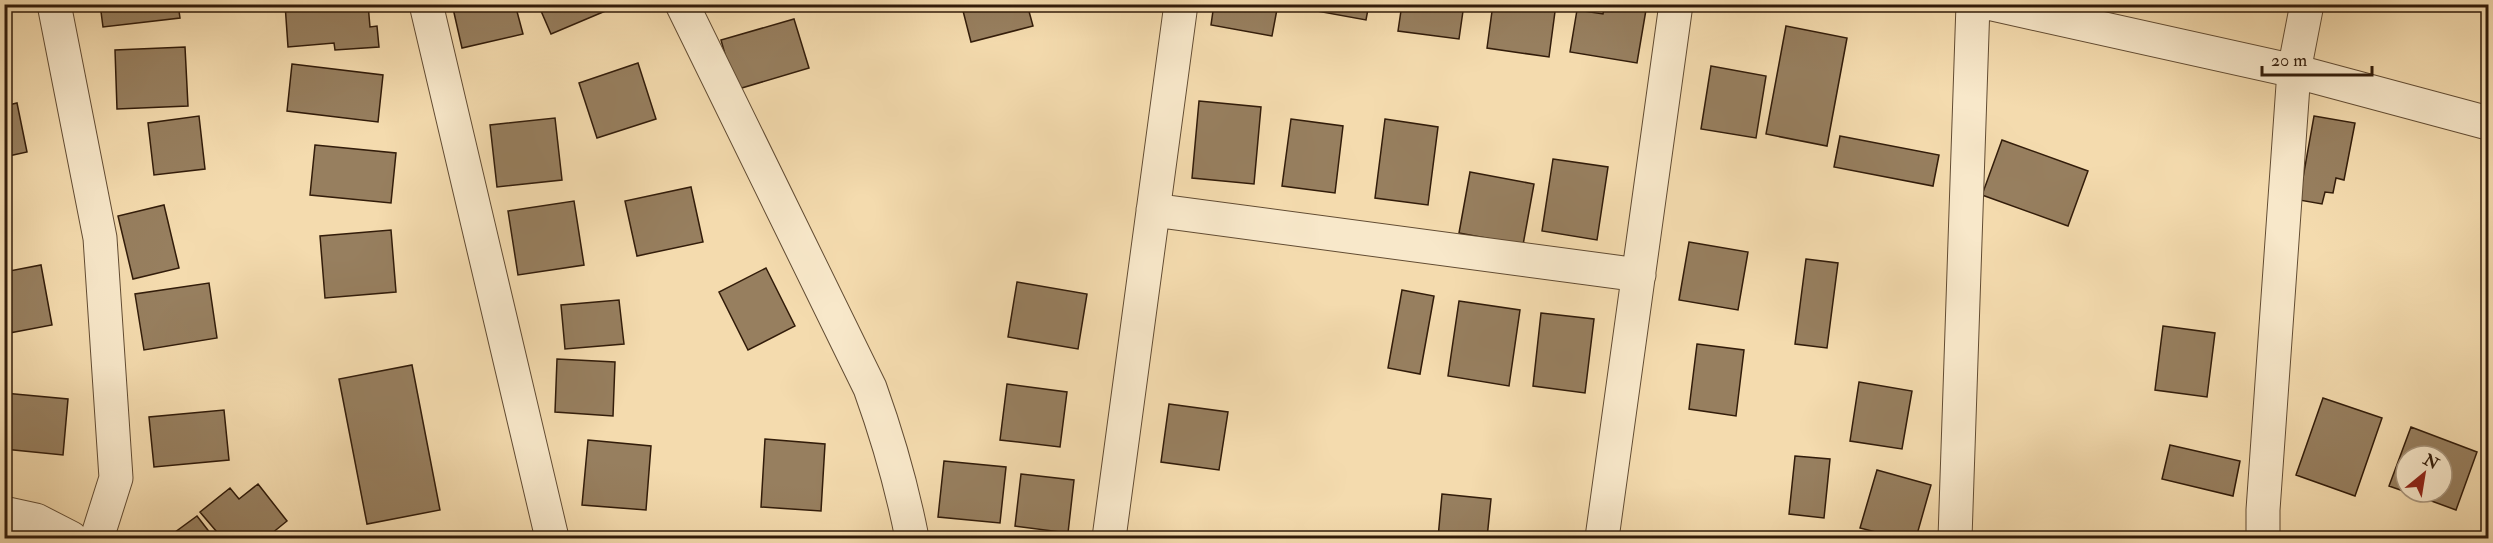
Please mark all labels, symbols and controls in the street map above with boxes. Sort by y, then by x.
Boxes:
scale bar [2262,39,2372,77]
text: 20 m [2271,49,2307,72]
north arrow [2394,444,2454,504]
text: N [2419,449,2443,474]

